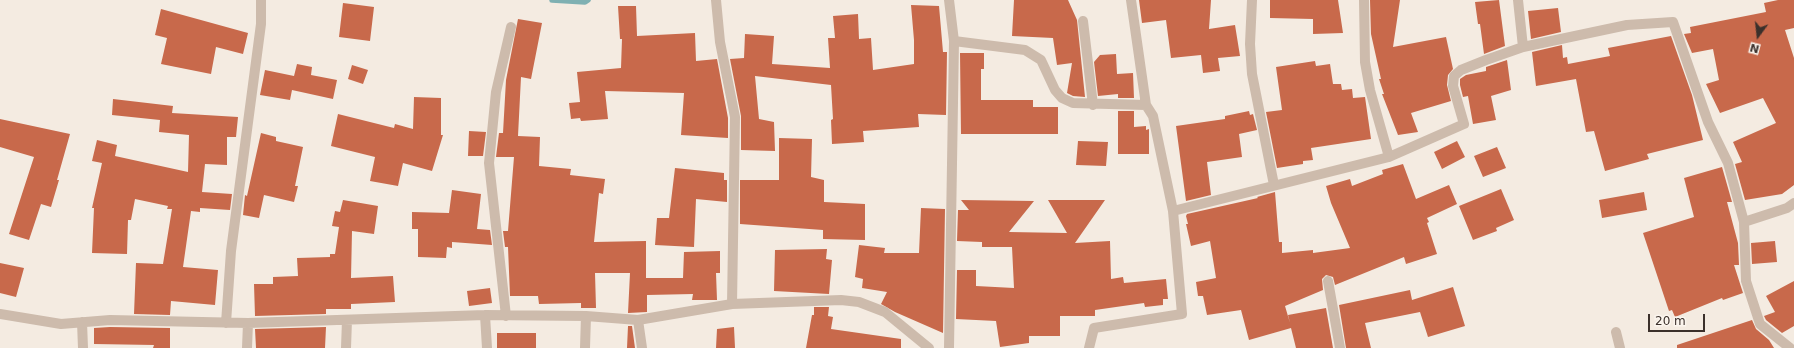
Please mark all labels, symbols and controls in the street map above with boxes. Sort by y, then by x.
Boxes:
north arrow [1738,16,1778,56]
text: N [1749,41,1761,56]
scale bar [1650,306,1707,332]
text: 20 m [1655,314,1686,328]

